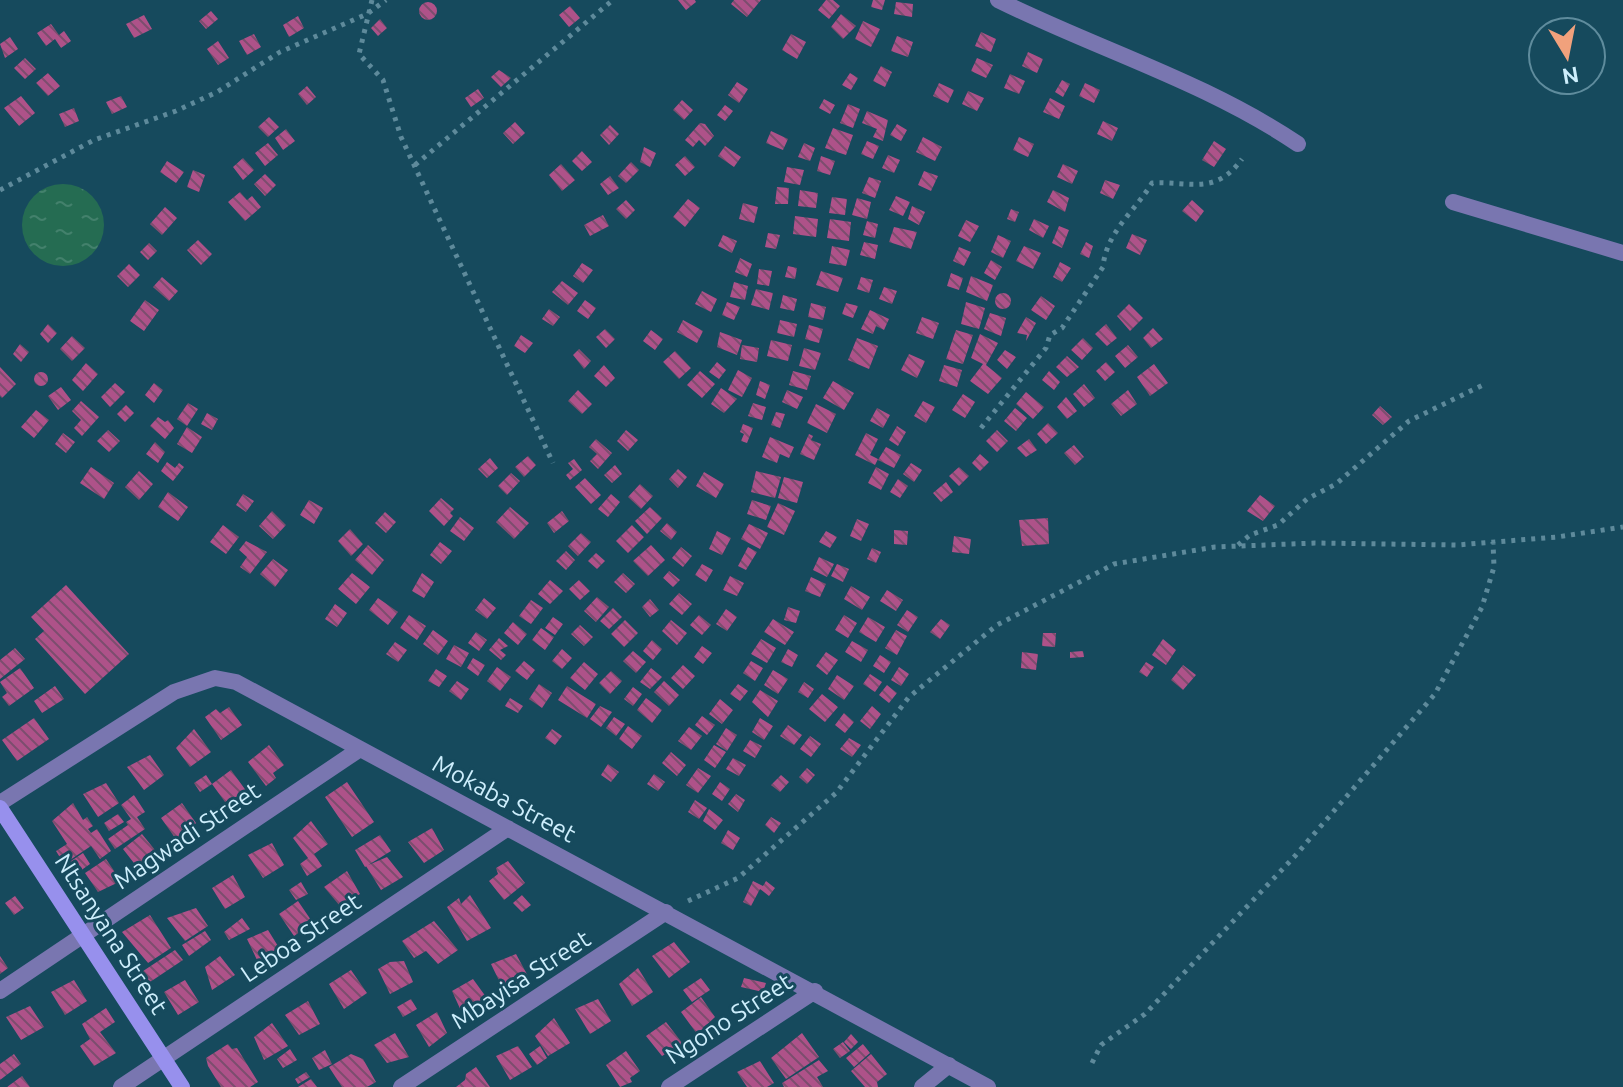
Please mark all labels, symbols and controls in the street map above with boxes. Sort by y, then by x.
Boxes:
north arrow [1527,16,1607,96]
text: N [1560,62,1581,90]
street label: Mokaba Street [428,749,581,848]
street label: Magwadi Street [109,776,265,894]
street label: Ntsanyana Street [50,849,173,1019]
street label: Leboa Street [236,887,366,987]
street label: Mbayisa Street [446,924,596,1034]
street label: Ngono Street [660,967,797,1069]

